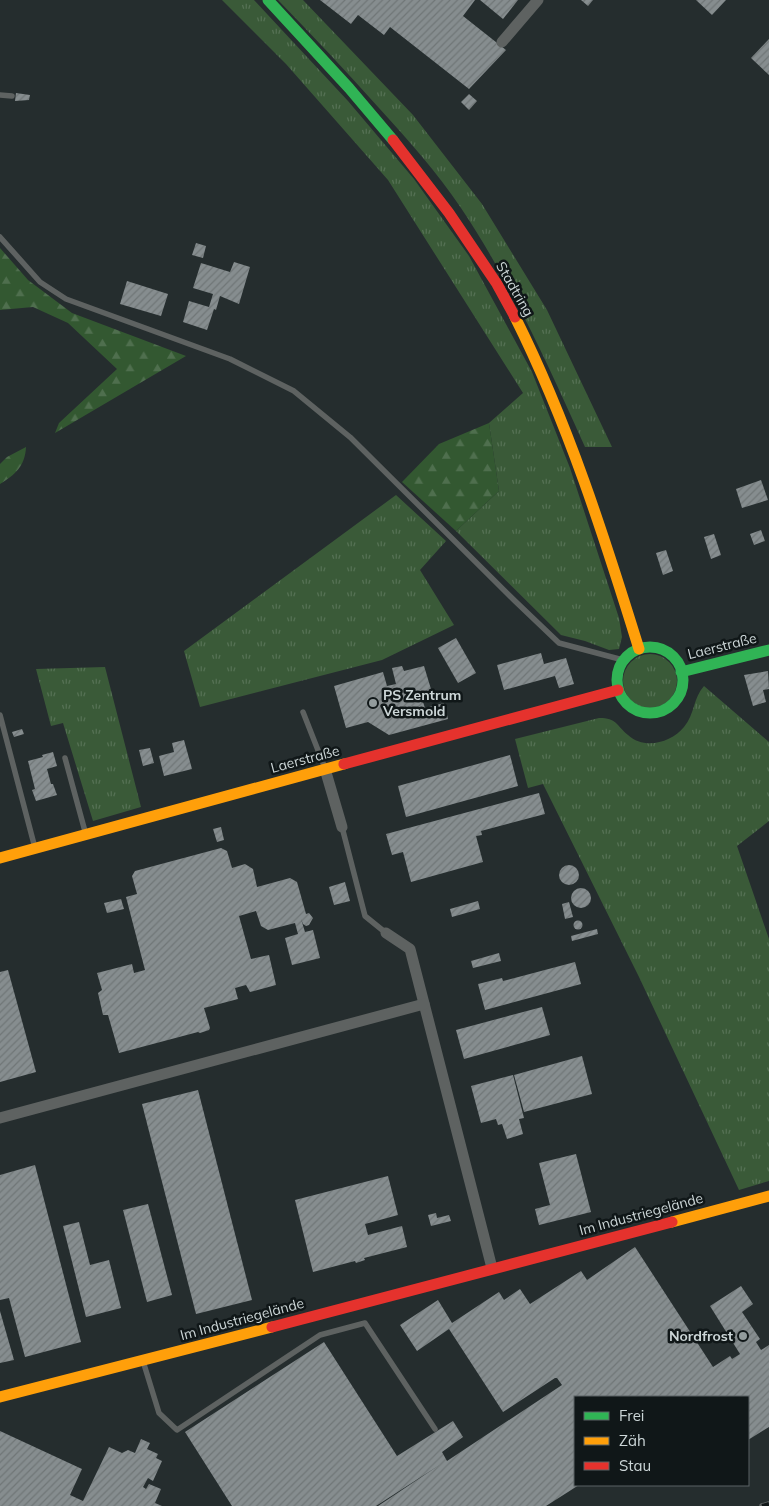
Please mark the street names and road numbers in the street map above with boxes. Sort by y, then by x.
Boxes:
street label: Stadtring [492,258,538,320]
street label: Laerstraße [686,629,758,663]
street label: Laerstraße [269,741,341,777]
street label: Im Industriegelände [577,1189,705,1239]
street label: Im Industriegelände [178,1294,306,1344]

